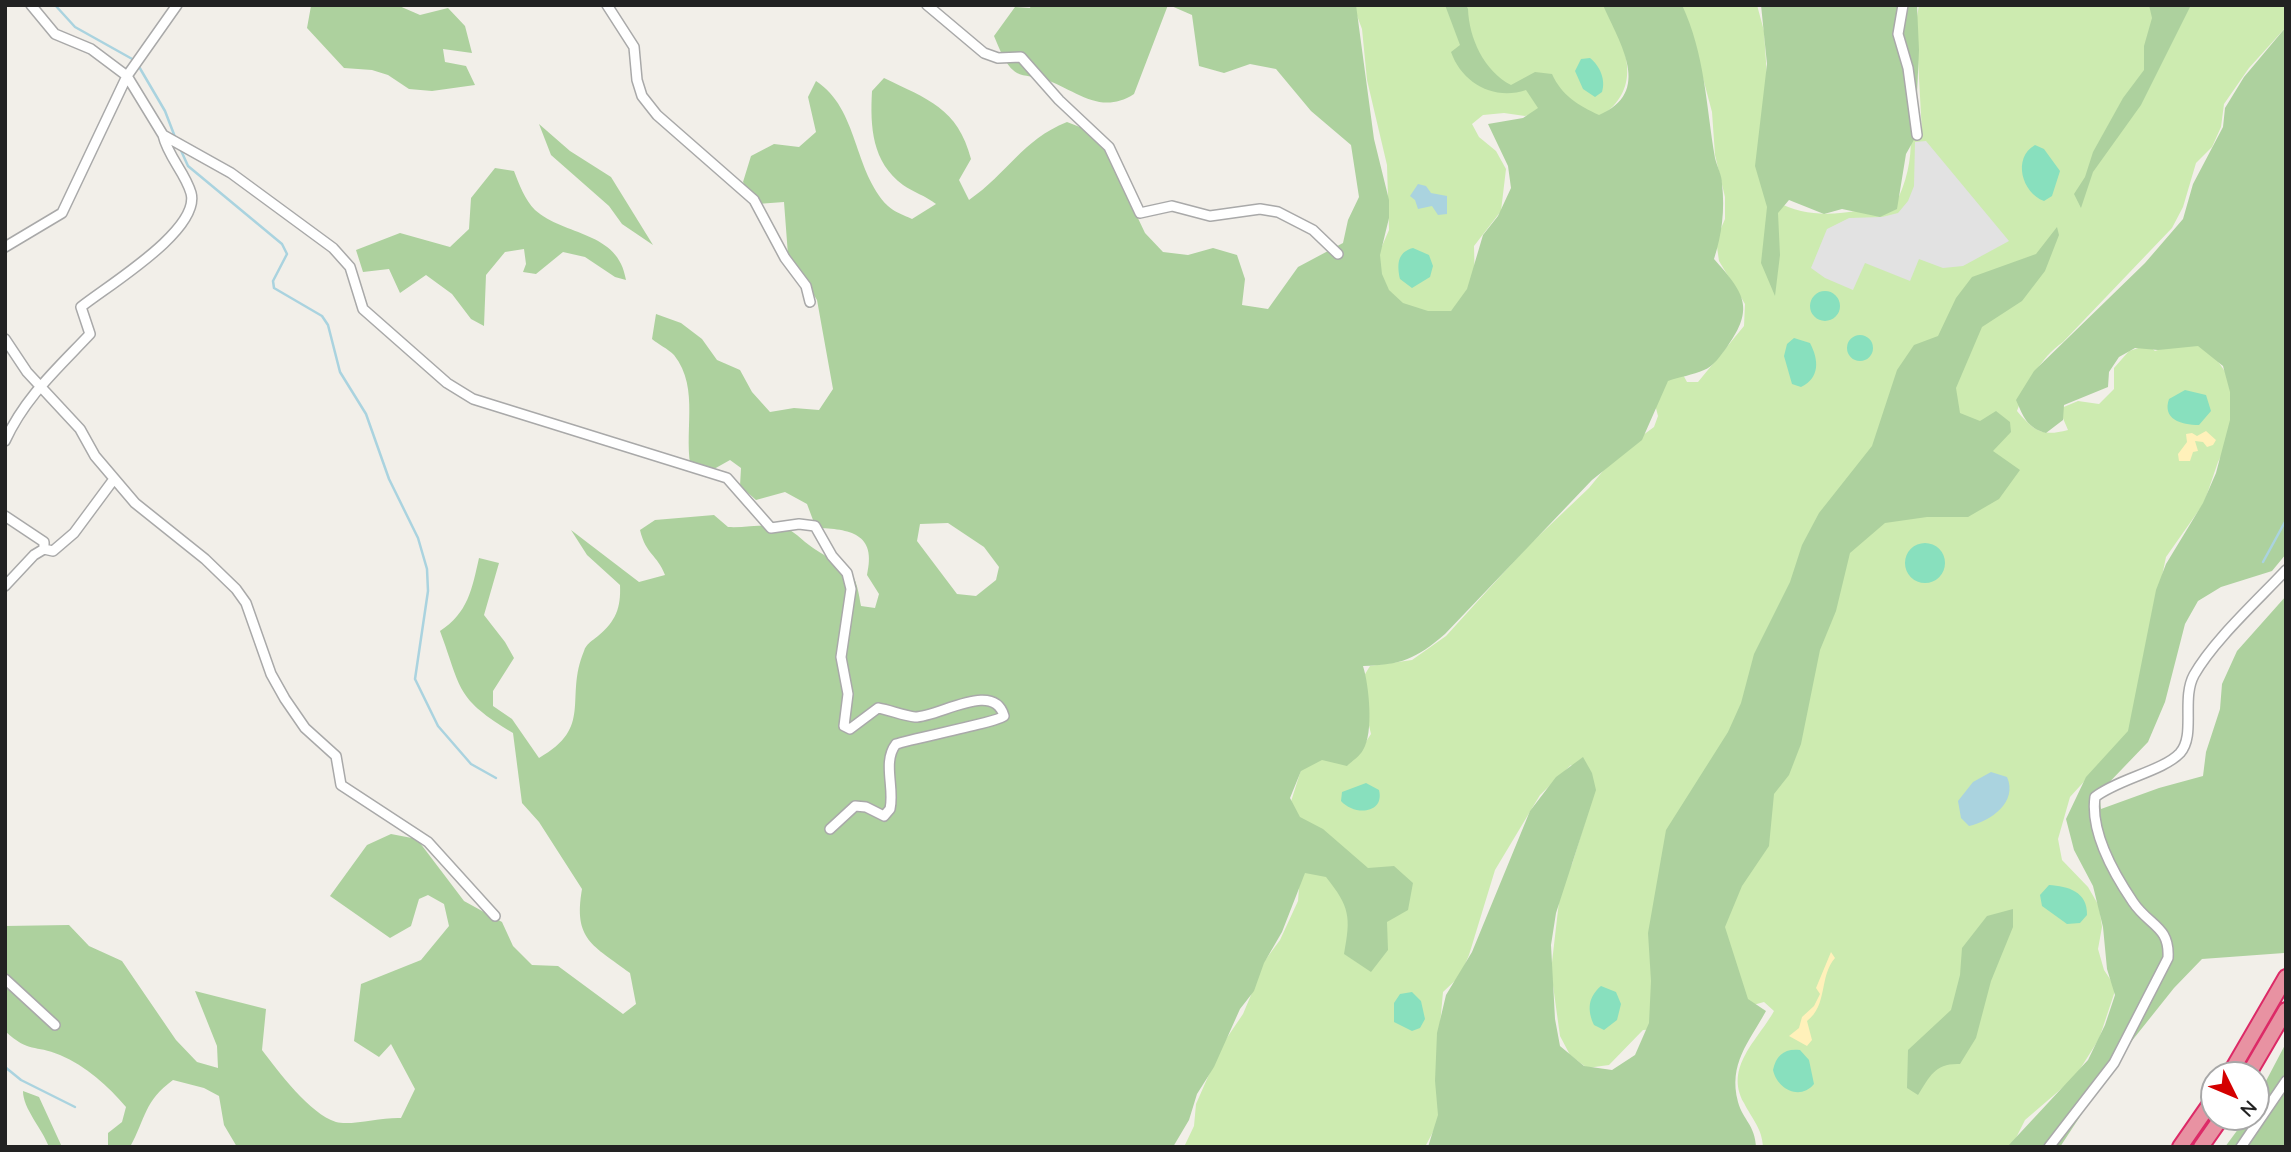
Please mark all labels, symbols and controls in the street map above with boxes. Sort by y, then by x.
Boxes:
north arrow [2200,1061,2270,1131]
text: N [2235,1096,2262,1122]

